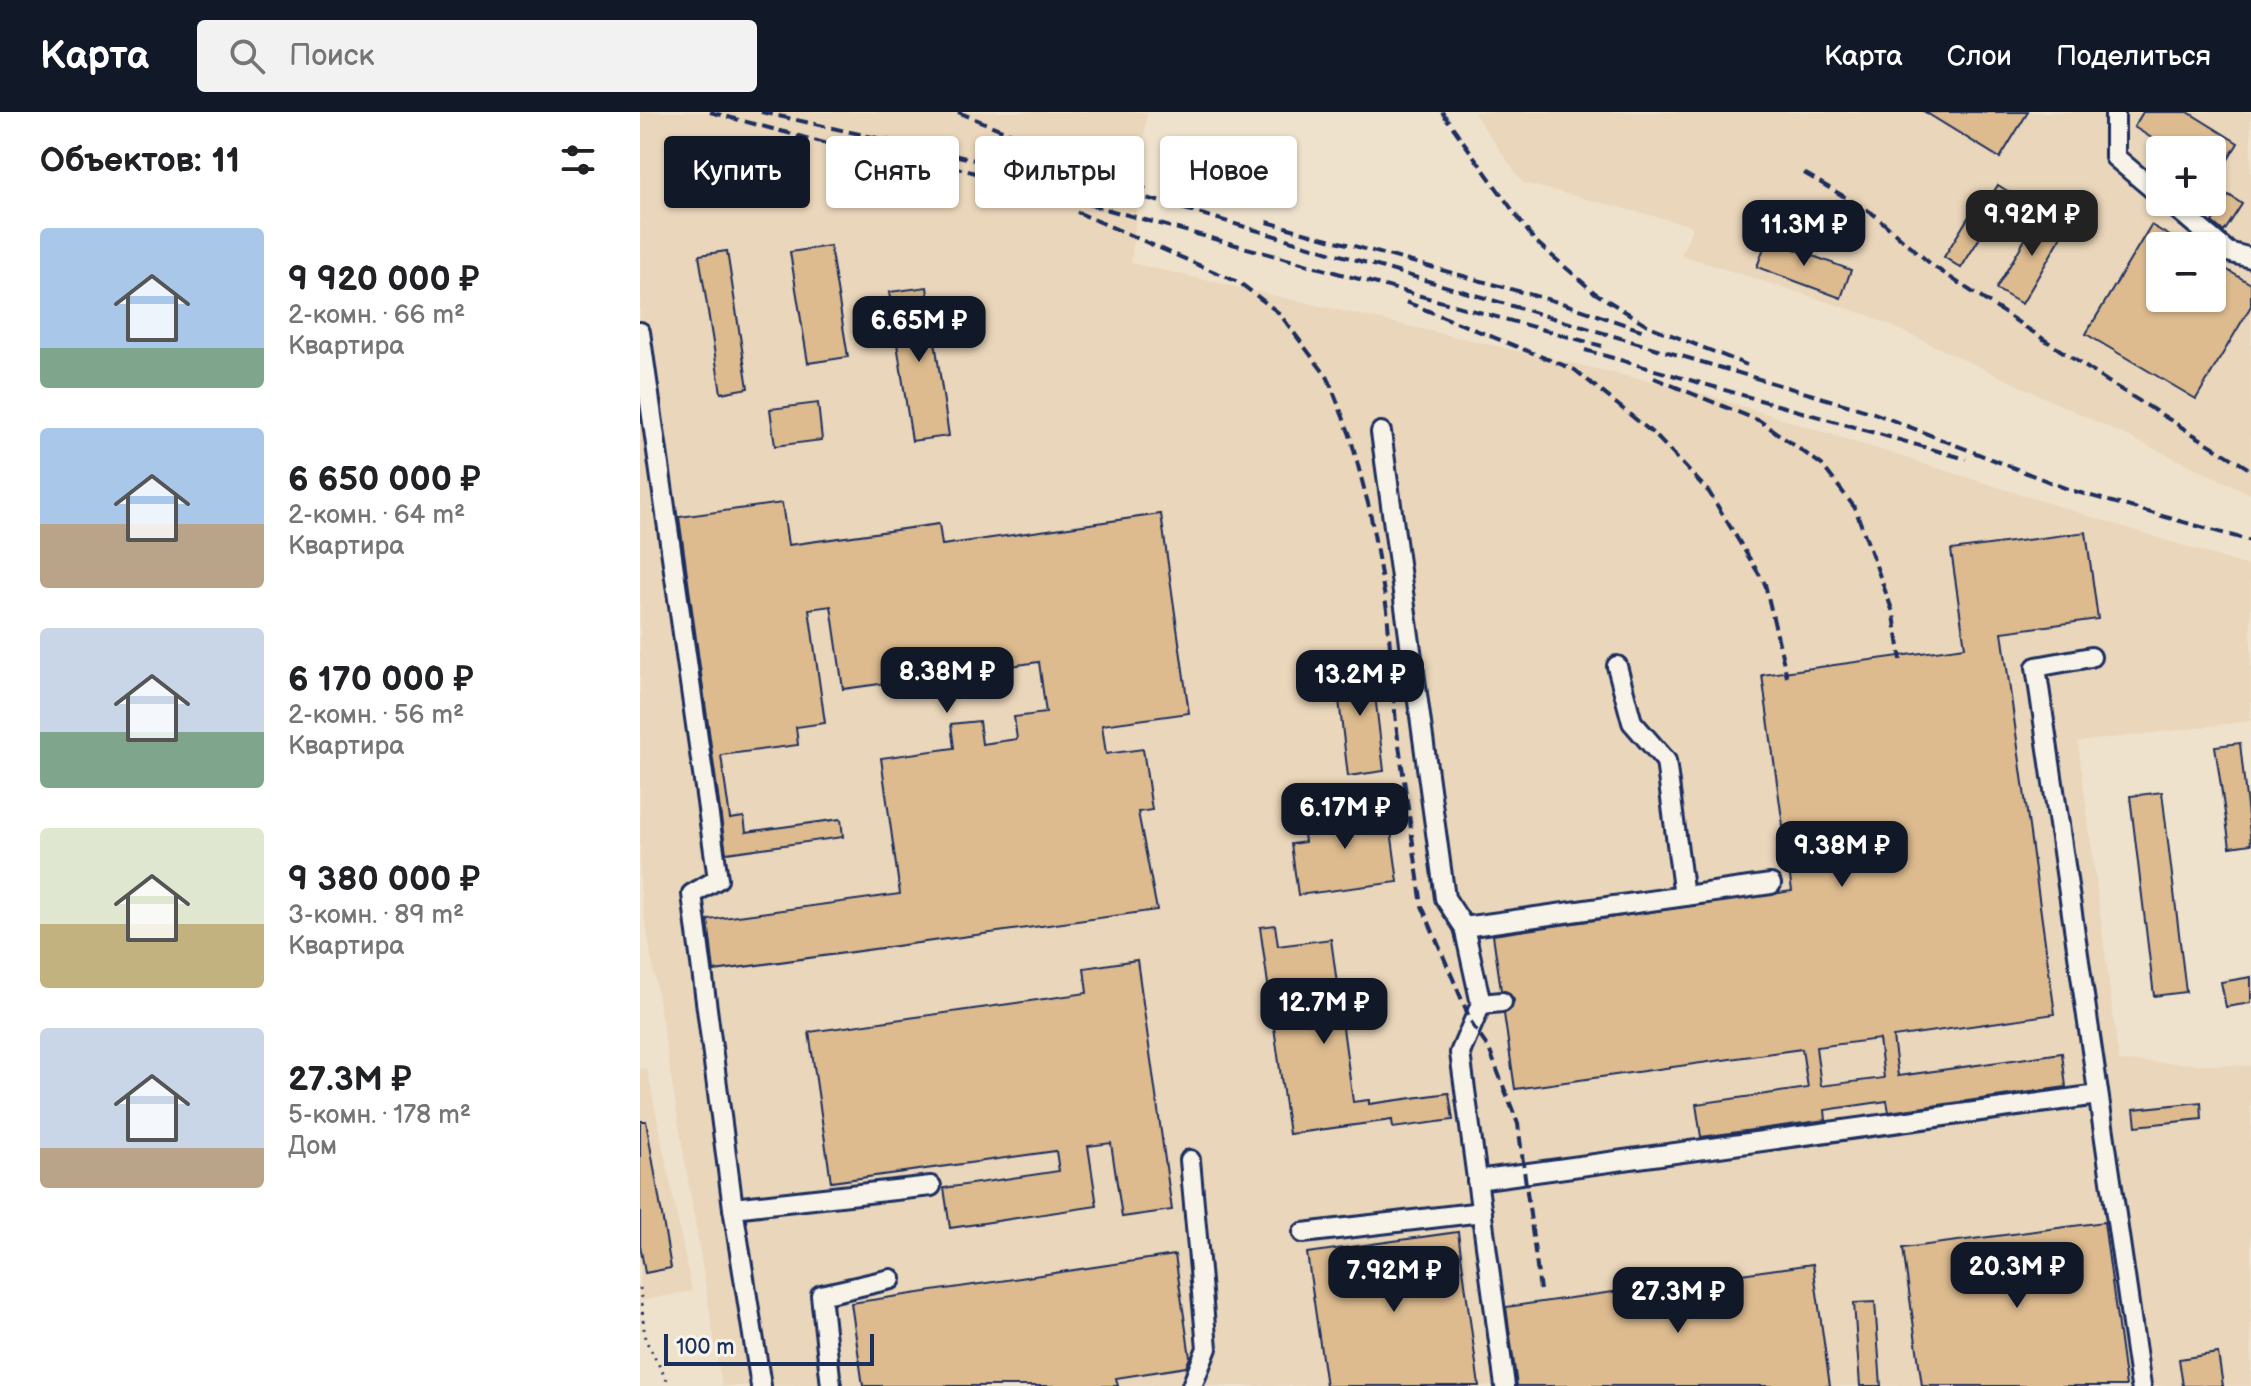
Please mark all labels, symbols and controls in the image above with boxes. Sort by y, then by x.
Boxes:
search box [197,20,757,92]
text: Карта [40,34,149,79]
icon: search [225,34,269,78]
text: Поиск [289,38,375,74]
text: Карта [1824,40,1903,73]
text: Слои [1947,40,2012,73]
text: Поделиться [2056,40,2211,73]
chip: Купить [664,136,810,208]
chip: Снять [826,136,959,208]
chip: Фильтры [975,136,1144,208]
chip: Новое [1160,136,1297,208]
map controls [2146,136,2226,312]
button: + [2146,136,2226,216]
icon: filters [556,138,600,182]
text: Объектов: 11 [40,140,240,181]
pin: 9.92M ₽ [1958,190,2106,258]
pin: 11.3M ₽ [1730,200,1878,268]
text: 9.92M ₽ [1984,200,2080,231]
text: 11.3M ₽ [1760,210,1848,241]
button: − [2146,232,2226,312]
text: 9 920 000 ₽ [288,259,480,300]
icon: home [104,260,200,356]
pin: 6.65M ₽ [845,296,993,364]
text: 2-комн. · 66 m² [288,300,465,331]
text: 6.65M ₽ [871,306,967,337]
text: Квартира [288,331,405,362]
text: 6 650 000 ₽ [288,459,481,500]
icon: home [104,460,200,556]
text: 2-комн. · 64 m² [288,500,465,531]
text: Квартира [288,531,405,562]
pin: 8.38M ₽ [873,647,1021,715]
pin: 13.2M ₽ [1286,650,1434,718]
text: 8.38M ₽ [899,657,995,688]
text: 6 170 000 ₽ [288,659,474,700]
icon: home [104,660,200,756]
text: 13.2M ₽ [1314,660,1406,691]
text: 2-комн. · 56 m² [288,700,464,731]
text: Квартира [288,731,405,762]
pin: 6.17M ₽ [1271,783,1419,851]
text: 6.17M ₽ [1299,793,1391,824]
pin: 9.38M ₽ [1768,821,1916,889]
text: 9.38M ₽ [1794,831,1890,862]
text: 9 380 000 ₽ [288,859,480,900]
icon: home [104,860,200,956]
text: 3-комн. · 89 m² [288,900,464,931]
text: Квартира [288,931,405,962]
pin: 12.7M ₽ [1250,978,1398,1046]
text: 12.7M ₽ [1278,988,1370,1019]
text: 27.3M ₽ [288,1059,412,1100]
icon: home [104,1060,200,1156]
text: 5-комн. · 178 m² [288,1100,471,1131]
text: Дом [288,1131,337,1162]
pin: 20.3M ₽ [1943,1242,2091,1310]
pin: 7.92M ₽ [1320,1246,1468,1314]
text: 20.3M ₽ [1969,1252,2065,1283]
text: 7.92M ₽ [1346,1256,1442,1287]
pin: 27.3M ₽ [1604,1267,1752,1335]
text: 27.3M ₽ [1631,1277,1725,1308]
scale bar [664,1330,874,1366]
text: 100 m [676,1334,735,1361]

